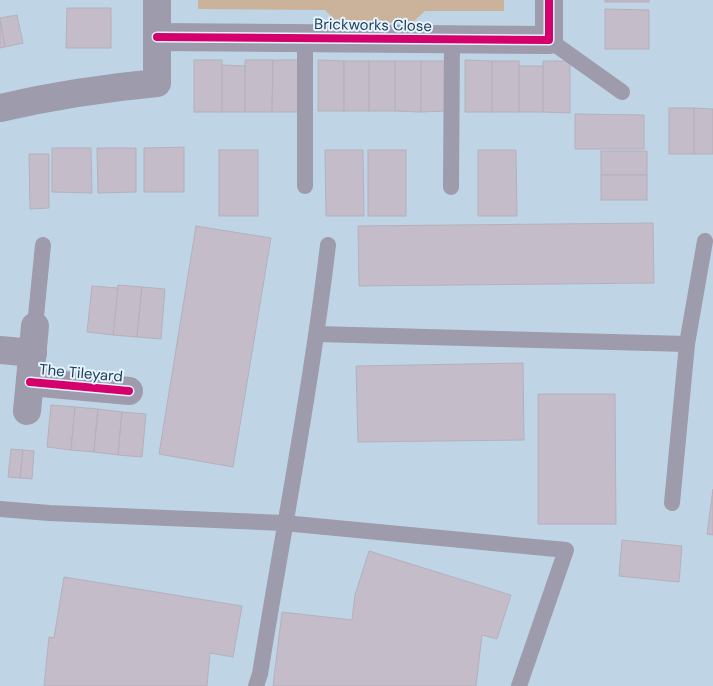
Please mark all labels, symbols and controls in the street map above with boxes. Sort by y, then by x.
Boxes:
street label: Brickworks Close [314,14,432,36]
street label: The Tileyard [38,359,124,387]

